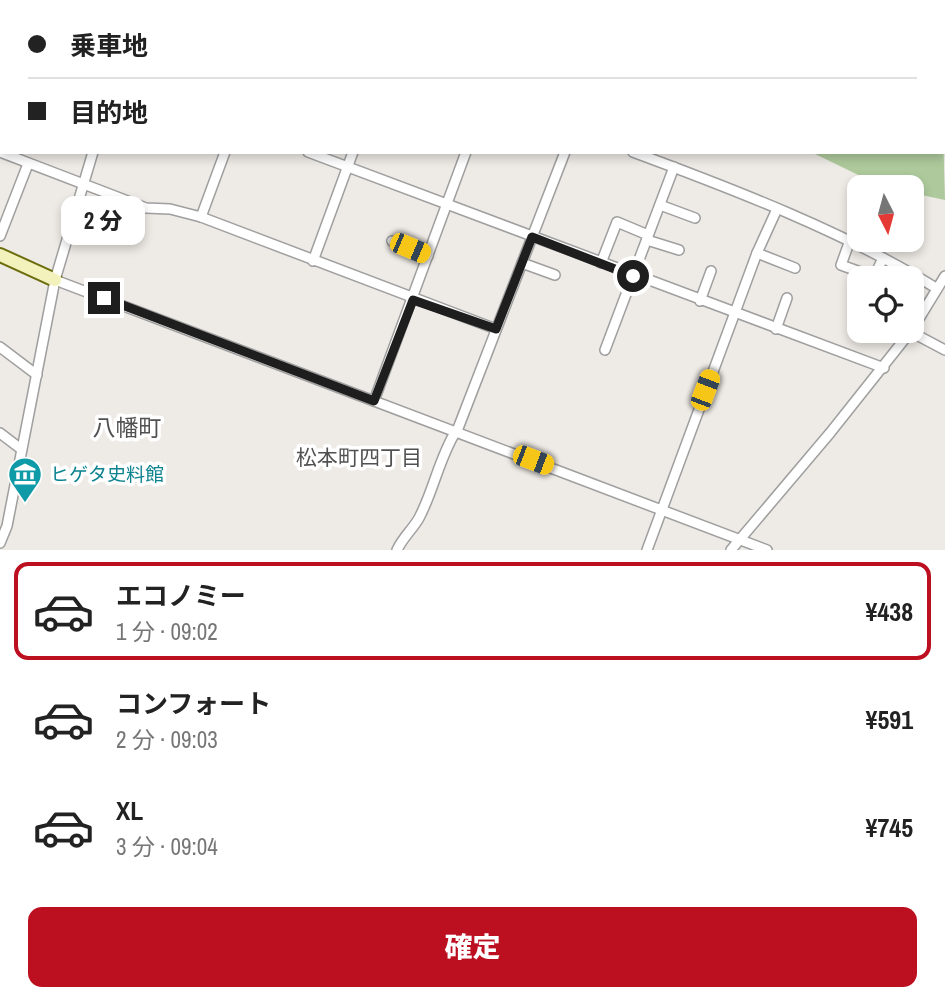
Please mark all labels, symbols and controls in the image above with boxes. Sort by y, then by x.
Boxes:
text: 乗車地 [70,28,148,63]
text: 目的地 [70,95,148,130]
north arrow [847,175,924,252]
map controls [847,175,924,343]
callout: 2 分 [62,196,146,246]
text: 2 分 [84,205,122,236]
car [387,230,434,266]
route start [617,260,649,292]
button: locate [847,266,924,343]
route end [88,282,120,314]
car [688,367,723,413]
district label: 八幡町 [93,412,162,443]
district label: 松本町四丁目 [296,443,422,472]
car [510,443,557,477]
museum icon: ヒゲタ史料館 [6,455,44,504]
place label: ヒゲタ史料館 [50,461,164,487]
text: エコノミー [116,578,246,613]
icon: car [32,580,95,643]
text: ¥438 [866,594,913,629]
text: 1 分 · 09:02 [116,616,218,647]
text: コンフォート [116,686,271,721]
icon: car [32,688,95,751]
text: ¥591 [866,702,913,737]
text: 2 分 · 09:03 [116,724,218,755]
text: XL [116,793,143,828]
icon: car [32,796,95,859]
text: ¥745 [866,810,913,845]
text: 3 分 · 09:04 [116,831,218,862]
button: 確定 [28,907,917,987]

